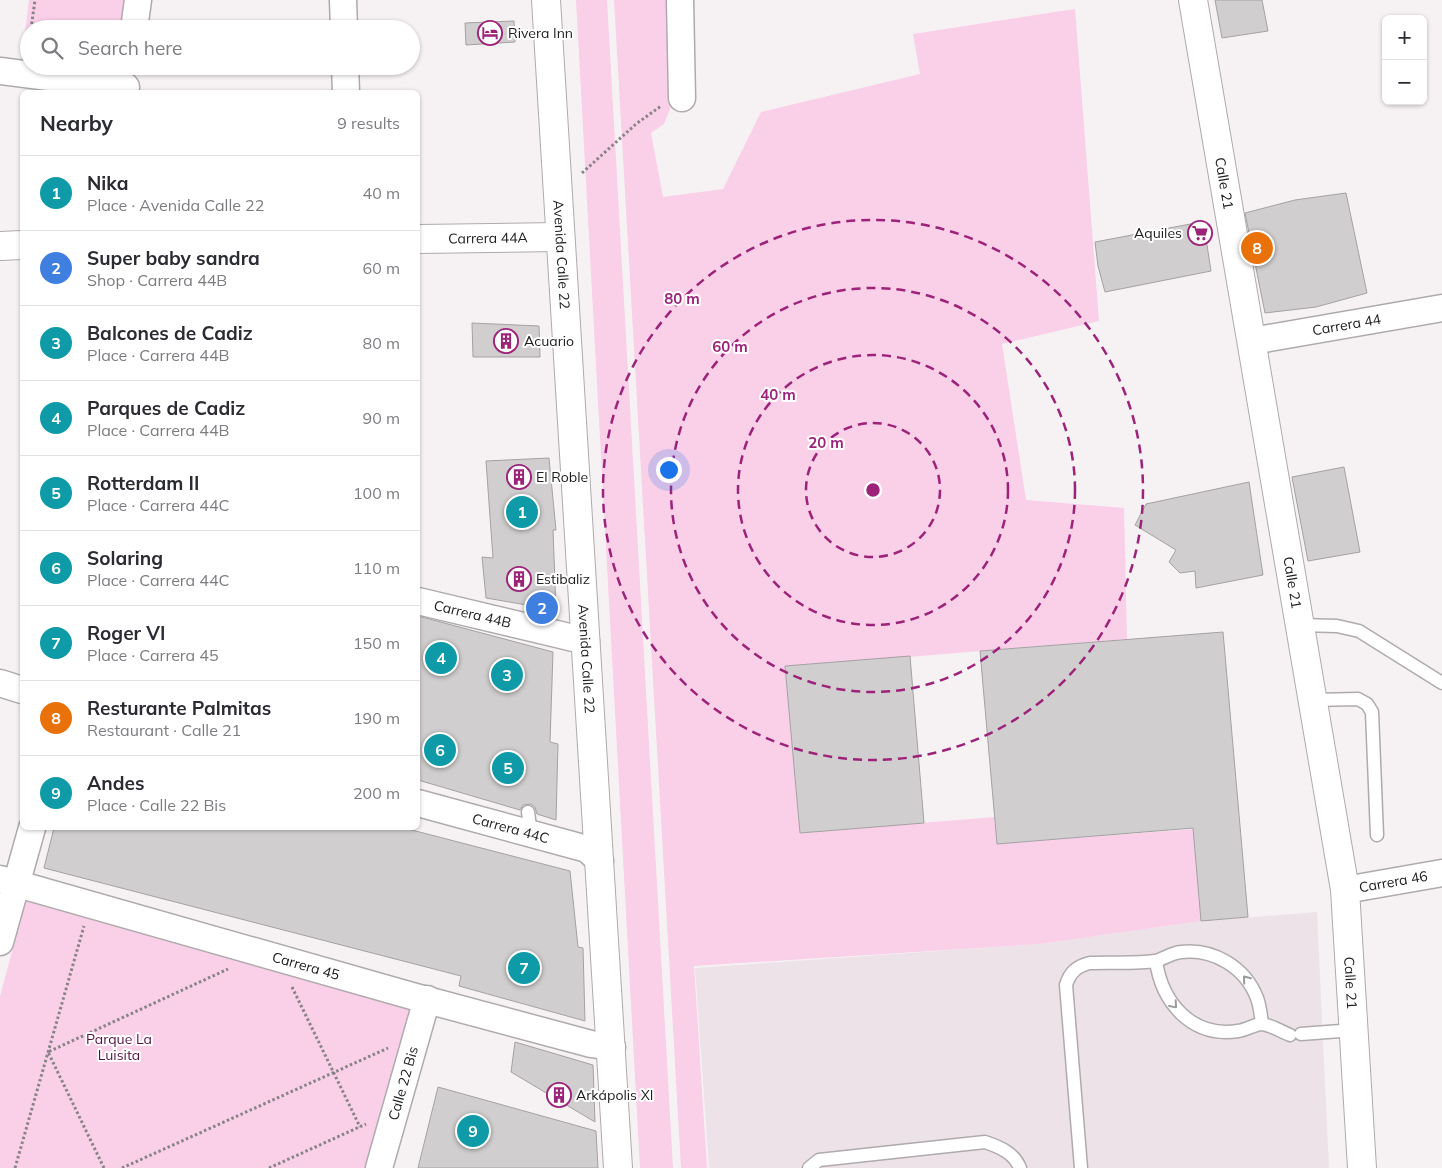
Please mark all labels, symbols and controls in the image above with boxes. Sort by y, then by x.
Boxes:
map controls [1382,15,1427,105]
button: + [1382,15,1427,60]
search box [20,20,420,75]
hotel icon: Rivera Inn [477,20,503,46]
place label: Rivera Inn [508,24,573,42]
icon: search [38,34,66,62]
text: Search here [78,36,182,60]
button: − [1382,60,1427,105]
text: Nearby [40,110,113,136]
text: 9 results [337,113,400,133]
street label: Calle 21 [1211,156,1238,211]
text: Nika [87,171,128,195]
text: 1 [51,183,61,203]
text: 40 m [363,183,400,203]
text: Place · Avenida Calle 22 [87,195,264,215]
street label: Avenida Calle 22 [549,199,574,310]
supermarket icon: Aquiles [1187,220,1213,246]
place label: Aquiles [1134,224,1182,242]
street label: Carrera 44A [448,228,529,248]
pin: 8 [1241,229,1273,267]
text: Super baby sandra [87,246,260,270]
text: 2 [51,258,61,278]
text: 60 m [363,258,400,278]
text: Shop · Carrera 44B [87,270,227,290]
text: 80 m [664,289,700,308]
street label: Carrera 44 [1311,310,1383,339]
text: Balcones de Cadiz [87,321,253,345]
building icon: Acuario [493,328,519,354]
place label: Acuario [524,332,574,350]
text: 3 [51,333,61,353]
text: 80 m [363,333,400,353]
text: 60 m [712,337,748,356]
text: Place · Carrera 44B [87,345,229,365]
text: 40 m [760,385,796,404]
text: Parques de Cadiz [87,396,245,420]
text: 4 [51,408,61,428]
text: 90 m [363,408,400,428]
text: Place · Carrera 44B [87,420,229,440]
text: 20 m [808,433,844,452]
your location [656,457,682,483]
building icon: El Roble [506,464,532,490]
place label: El Roble [536,468,588,486]
text: Rotterdam II [87,471,199,495]
centre of rings [864,481,882,499]
text: 5 [51,483,61,503]
text: 100 m [353,483,400,503]
pin: 1 [506,493,538,531]
text: Place · Carrera 44C [87,495,229,515]
text: Solaring [87,546,163,570]
street label: Calle 21 [1279,555,1306,610]
text: 6 [51,558,61,578]
text: 110 m [353,558,400,578]
building icon: Estibaliz [506,566,532,592]
text: Place · Carrera 44C [87,570,229,590]
place label: Estibaliz [536,570,590,588]
pin: 2 [526,589,558,627]
street label: Carrera 44B [432,596,513,632]
street label: Avenida Calle 22 [574,604,599,714]
text: Roger VI [87,621,165,645]
text: 7 [51,633,61,653]
text: 150 m [353,633,400,653]
pin: 4 [425,639,457,677]
text: Place · Carrera 45 [87,645,219,665]
pin: 3 [491,656,523,694]
text: Resturante Palmitas [87,696,271,720]
text: 8 [51,708,61,728]
text: 190 m [353,708,400,728]
text: Restaurant · Calle 21 [87,720,241,740]
pin: 6 [424,731,456,769]
pin: 5 [492,749,524,787]
text: Andes [87,771,144,795]
text: 9 [51,783,61,803]
text: 200 m [353,783,400,803]
text: Place · Calle 22 Bis [87,795,226,815]
street label: Carrera 44C [470,809,551,847]
street label: Carrera 46 [1358,867,1429,896]
street label: Carrera 45 [270,948,342,984]
pin: 7 [508,949,540,987]
street label: Calle 21 [1340,956,1361,1010]
one-way arrow [1243,976,1251,985]
one-way arrow [1168,999,1176,1008]
park label: Parque La Luisita [86,1030,152,1064]
street label: Calle 22 Bis [384,1044,422,1122]
building icon: Arkápolis XI [546,1082,572,1108]
place label: Arkápolis XI [576,1086,653,1104]
pin: 9 [457,1112,489,1150]

